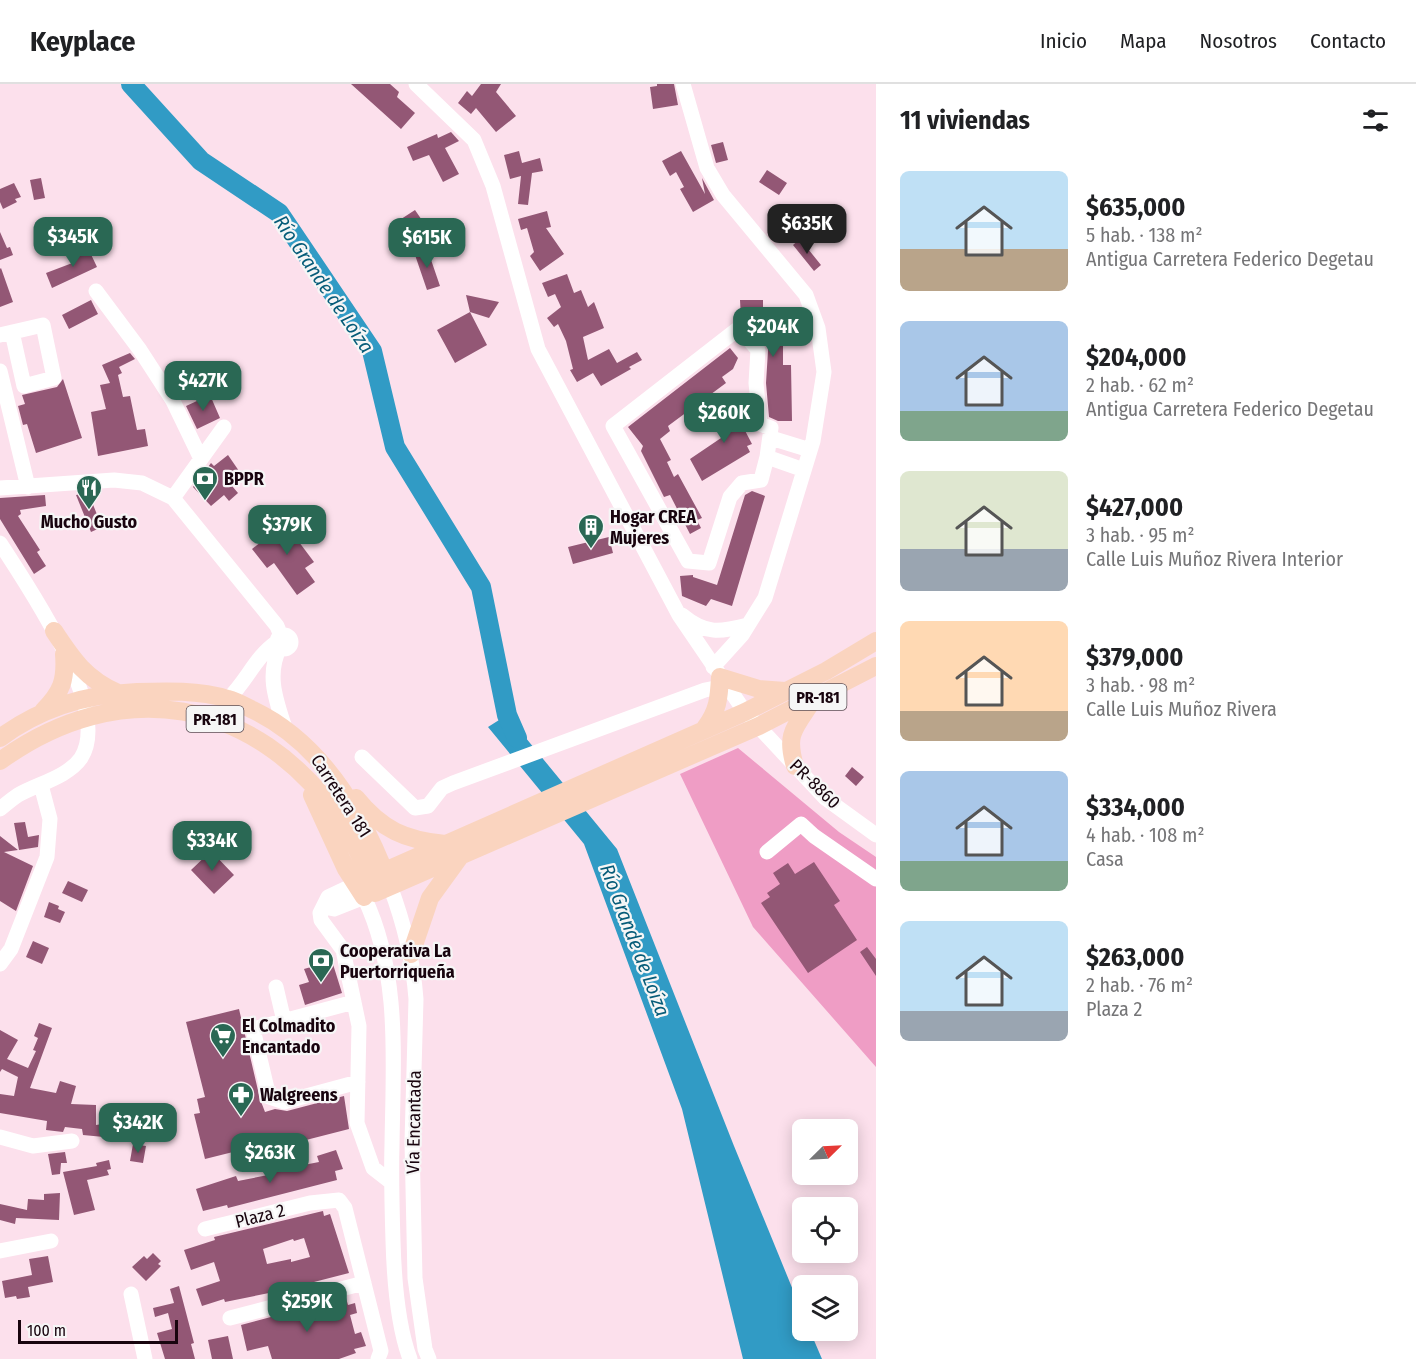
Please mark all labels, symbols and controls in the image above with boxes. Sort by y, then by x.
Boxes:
text: Keyplace [30,25,136,58]
text: Inicio [1040,28,1087,54]
text: Mapa [1120,28,1167,54]
text: Nosotros [1200,28,1277,54]
text: Contacto [1310,28,1386,54]
icon: filters [1359,104,1392,137]
text: 11 viviendas [900,105,1030,136]
text: $635,000 [1086,192,1186,223]
icon: home [948,195,1020,267]
pin: $635K [765,204,849,255]
water label: Río Grande de Loíza [269,211,379,357]
text: $635K [781,211,833,235]
pin: $345K [31,217,115,268]
pin: $615K [385,218,469,269]
text: 5 hab. · 138 m² [1086,223,1203,247]
text: $345K [48,224,98,248]
text: $615K [402,225,452,249]
text: Antigua Carretera Federico Degetau [1086,247,1374,271]
pin: $204K [731,307,815,358]
text: $204K [747,314,799,338]
text: $204,000 [1086,342,1186,373]
icon: home [948,345,1020,417]
pin: $427K [161,361,245,412]
text: $427K [178,368,228,392]
text: 2 hab. · 62 m² [1086,373,1194,397]
pin: $260K [682,393,766,444]
text: Antigua Carretera Federico Degetau [1086,397,1374,421]
text: $260K [698,400,750,424]
bank icon: BPPR [190,464,220,502]
place label: BPPR [224,468,265,490]
restaurant icon: Mucho Gusto [74,473,104,511]
text: $427,000 [1086,492,1183,523]
icon: home [948,495,1020,567]
pin: $379K [245,505,329,556]
place label: Hogar CREA Mujeres [610,506,696,549]
place label: Mucho Gusto [41,511,138,533]
text: $379K [262,512,312,536]
building icon: Hogar CREA Mujeres [576,512,606,550]
text: 3 hab. · 95 m² [1086,523,1195,547]
text: Calle Luis Muñoz Rivera Interior [1086,547,1343,571]
text: $379,000 [1086,642,1184,673]
icon: home [948,645,1020,717]
text: 3 hab. · 98 m² [1086,673,1195,697]
road number: PR-181 [790,684,846,710]
text: Calle Luis Muñoz Rivera [1086,697,1277,721]
road number: PR-181 [186,706,244,732]
street label: Carretera 181 [306,750,376,842]
street label: PR-8860 [785,755,845,813]
text: $334,000 [1086,792,1185,823]
icon: home [948,795,1020,867]
pin: $334K [170,821,254,872]
text: 4 hab. · 108 m² [1086,823,1204,847]
text: $334K [187,828,237,852]
text: Casa [1086,847,1124,871]
water label: Río Grande de Loíza [595,861,675,1019]
place label: Cooperativa La Puertorriqueña [340,940,455,983]
text: $263,000 [1086,942,1185,973]
icon: home [948,945,1020,1017]
bank icon: Cooperativa La Puertorriqueña [306,946,336,984]
text: 2 hab. · 76 m² [1086,973,1193,997]
text: Plaza 2 [1086,997,1142,1021]
place label: El Colmadito Encantado [242,1015,336,1058]
supermarket icon: El Colmadito Encantado [208,1021,238,1059]
street label: Vía Encantada [402,1070,426,1174]
pharmacy icon: Walgreens [226,1080,256,1118]
place label: Walgreens [260,1084,338,1106]
pin: $342K [96,1103,180,1154]
text: $342K [113,1110,163,1134]
north arrow [792,1119,858,1185]
map controls [792,1119,858,1341]
pin: $263K [228,1133,312,1184]
text: $263K [245,1140,295,1164]
button: locate [792,1197,858,1263]
street label: Plaza 2 [233,1199,287,1233]
button: layers [792,1275,858,1341]
pin: $259K [265,1282,349,1333]
text: $259K [282,1289,332,1313]
scale bar [18,1317,178,1344]
text: 100 m [27,1321,66,1340]

